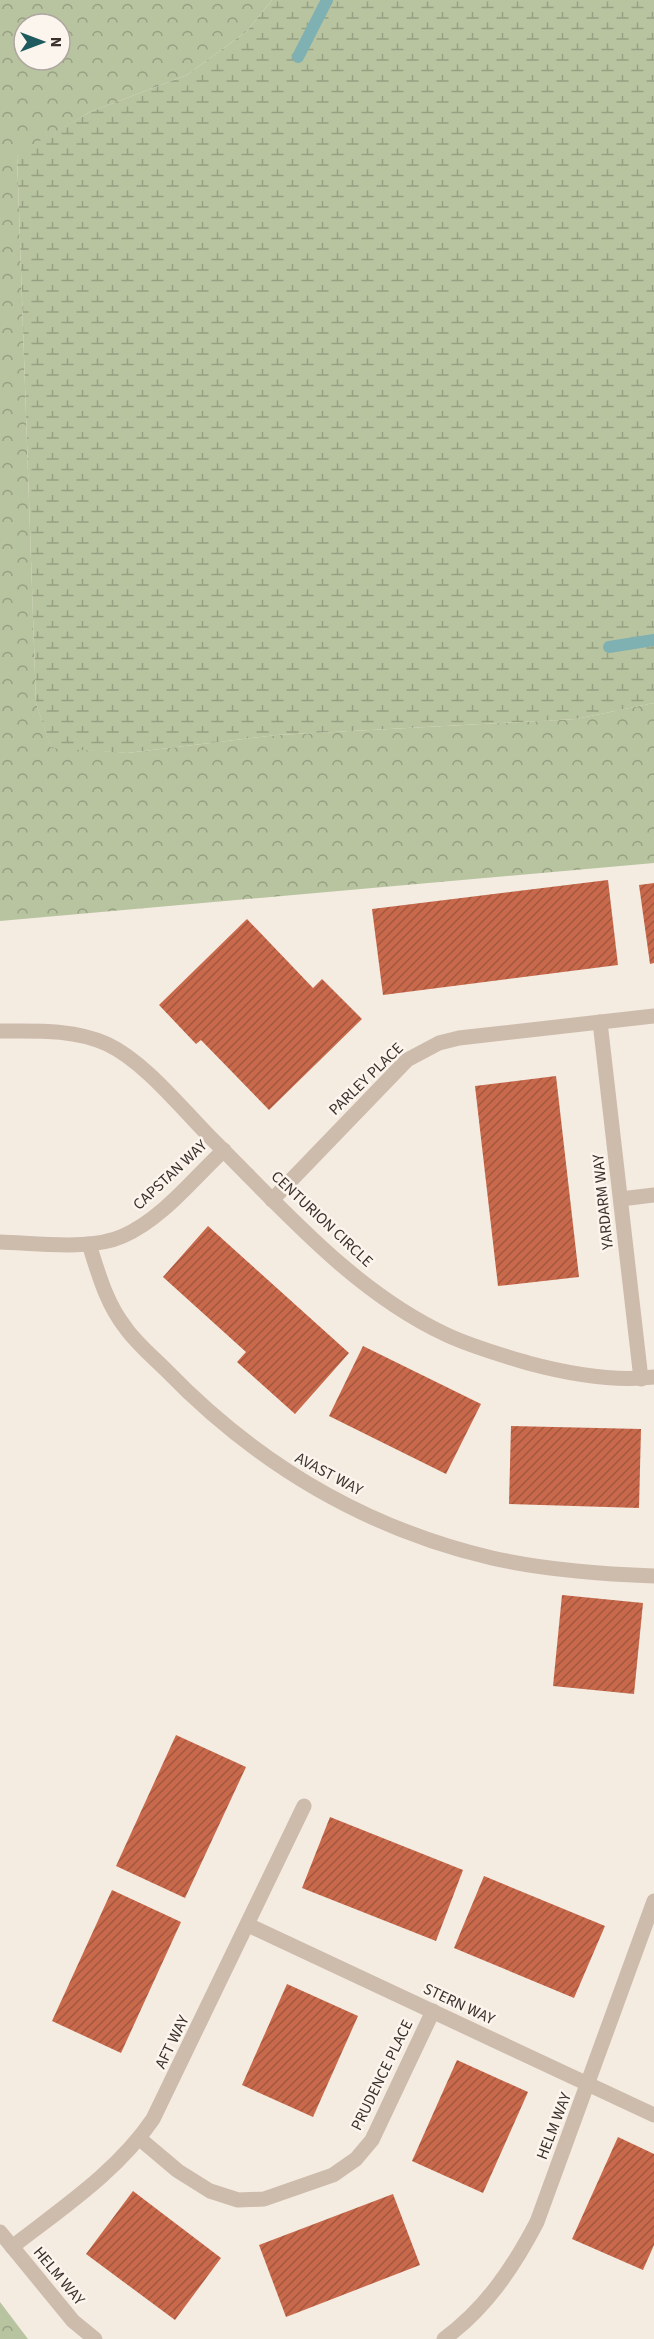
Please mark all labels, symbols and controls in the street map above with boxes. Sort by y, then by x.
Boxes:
north arrow [12,12,72,72]
text: N [45,37,67,47]
street label: PARLEY PLACE [324,1038,408,1120]
street label: CAPSTAN WAY [128,1135,212,1215]
street label: YARDARM WAY [587,1153,619,1252]
street label: CENTURION CIRCLE [266,1166,378,1272]
street label: AVAST WAY [291,1447,367,1501]
street label: STERN WAY [420,1978,499,2030]
street label: AFT WAY [150,2011,195,2072]
street label: PRUDENCE PLACE [346,2016,418,2134]
street label: HELM WAY [531,2089,577,2163]
street label: HELM WAY [28,2242,90,2310]

